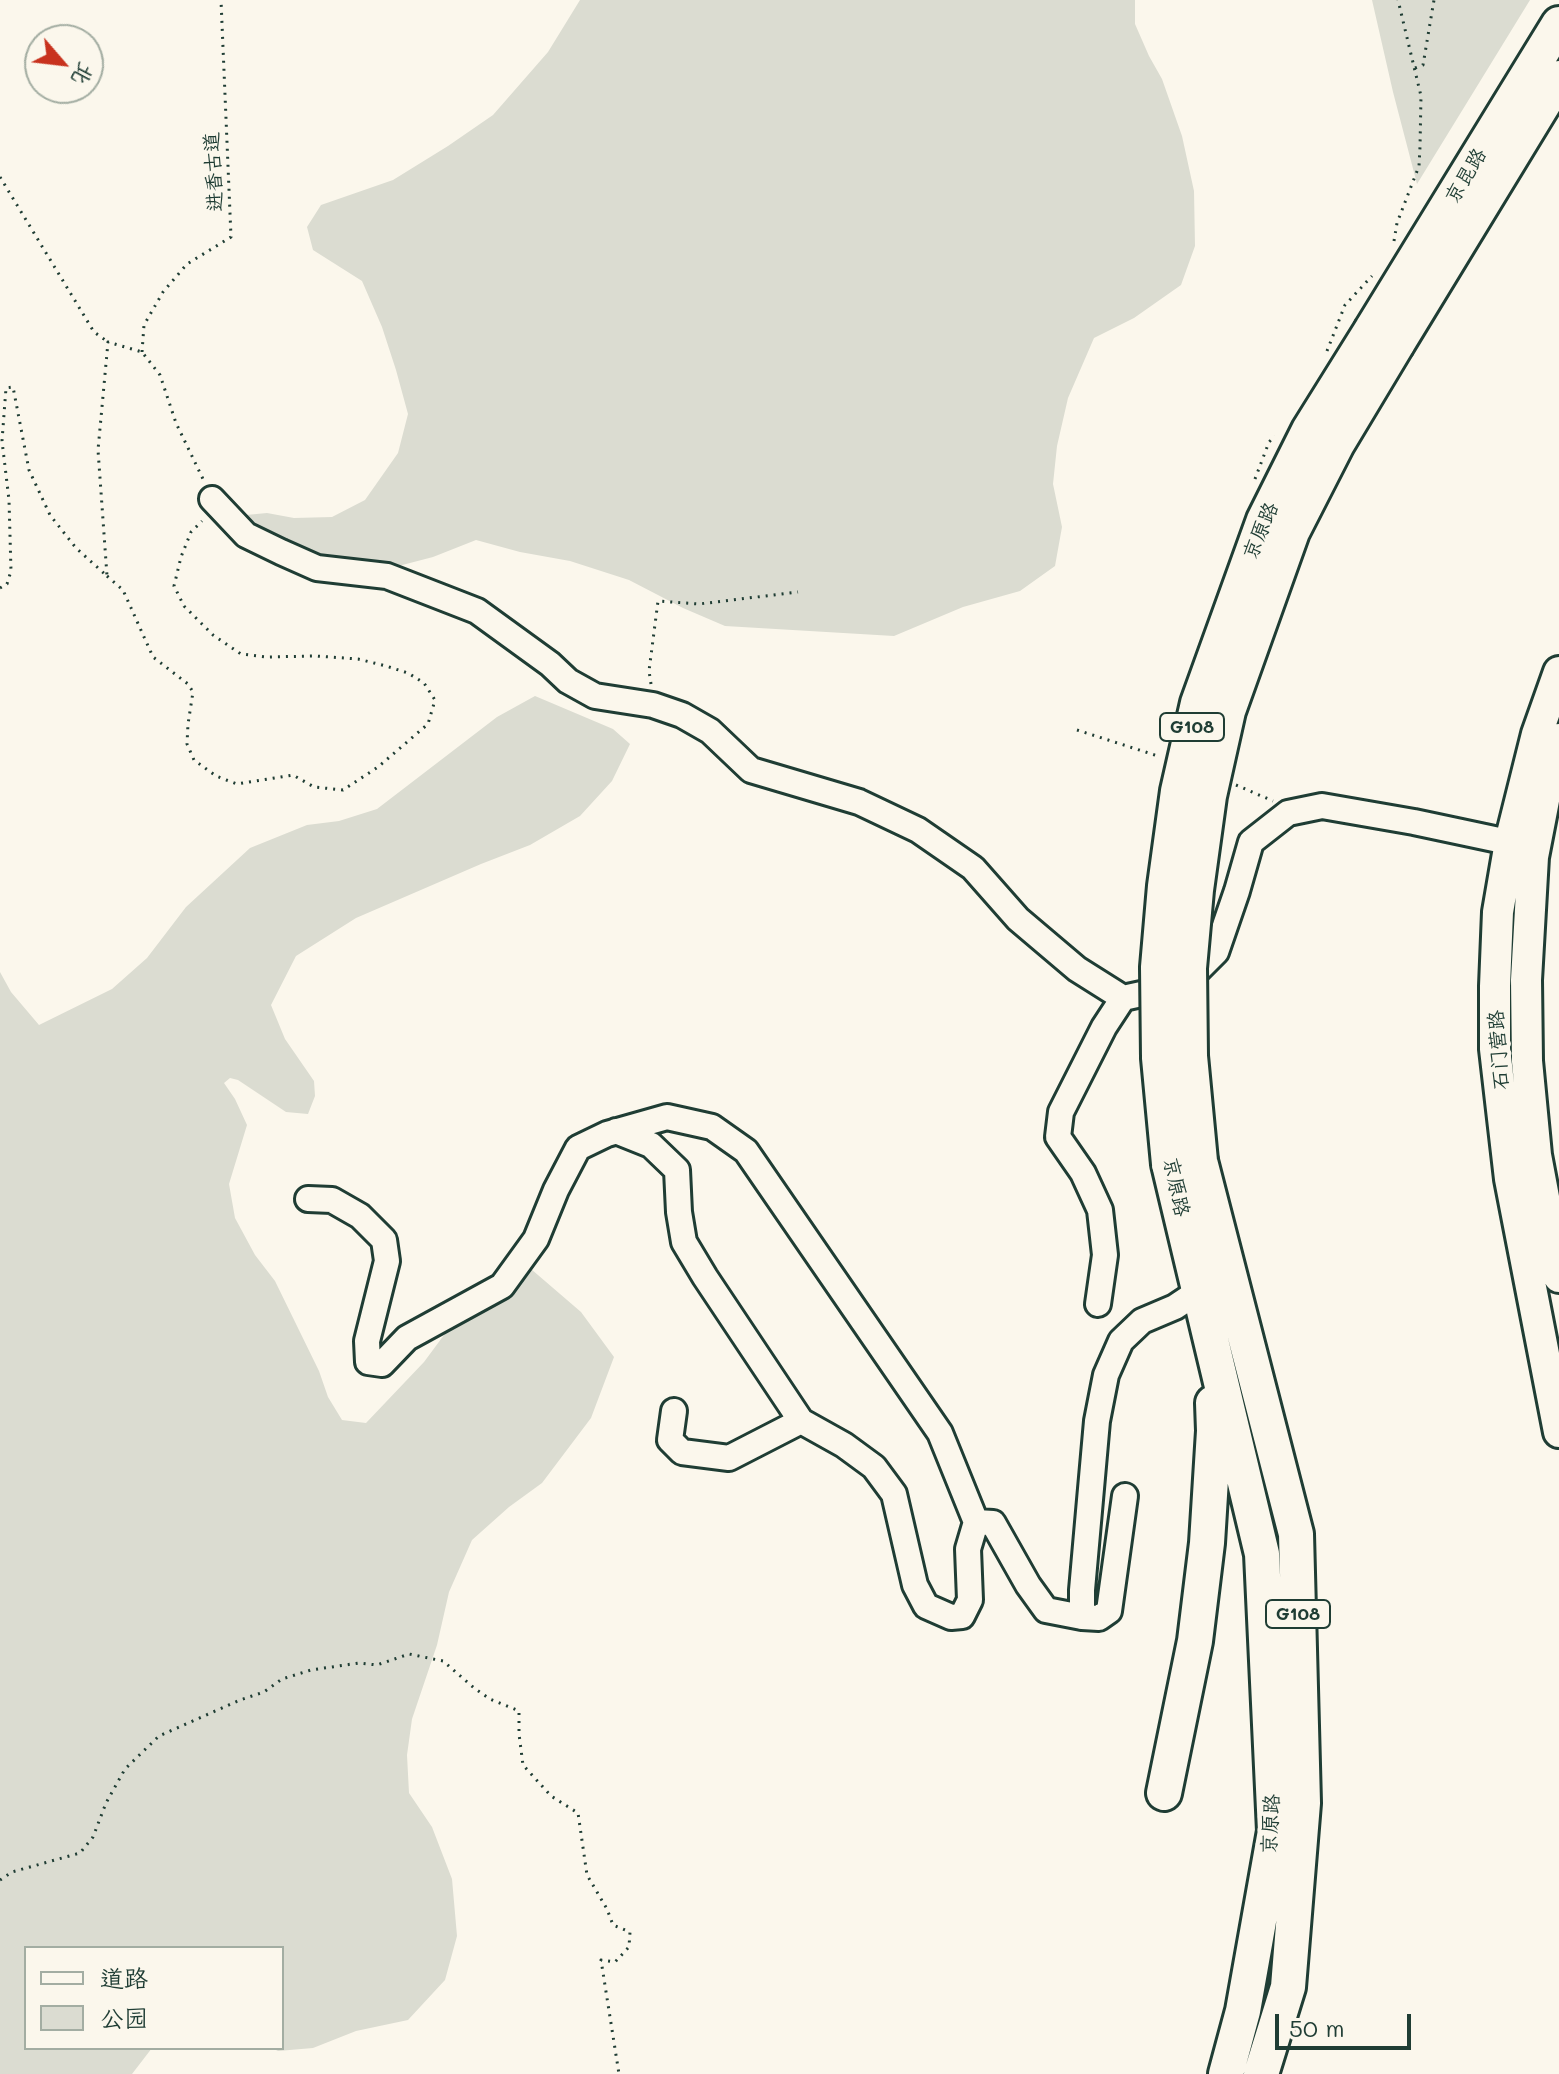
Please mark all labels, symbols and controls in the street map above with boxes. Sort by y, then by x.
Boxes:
north arrow [24,24,104,104]
text: 北 [66,58,102,91]
street label: 进香古道 [200,131,228,213]
street label: 京昆路 [1440,144,1492,208]
street label: 京原路 [1238,499,1284,563]
road number: G108 [1160,713,1224,741]
street label: 石门营路 [1484,1009,1514,1091]
street label: 京原路 [1158,1155,1194,1219]
road number: G108 [1266,1600,1330,1628]
street label: 京原路 [1257,1793,1285,1855]
legend [24,1946,284,2050]
text: 道路 [100,1962,148,1993]
scale bar [1279,1998,1415,2048]
text: 公园 [100,2002,148,2033]
text: 50 m [1289,2012,1345,2043]

